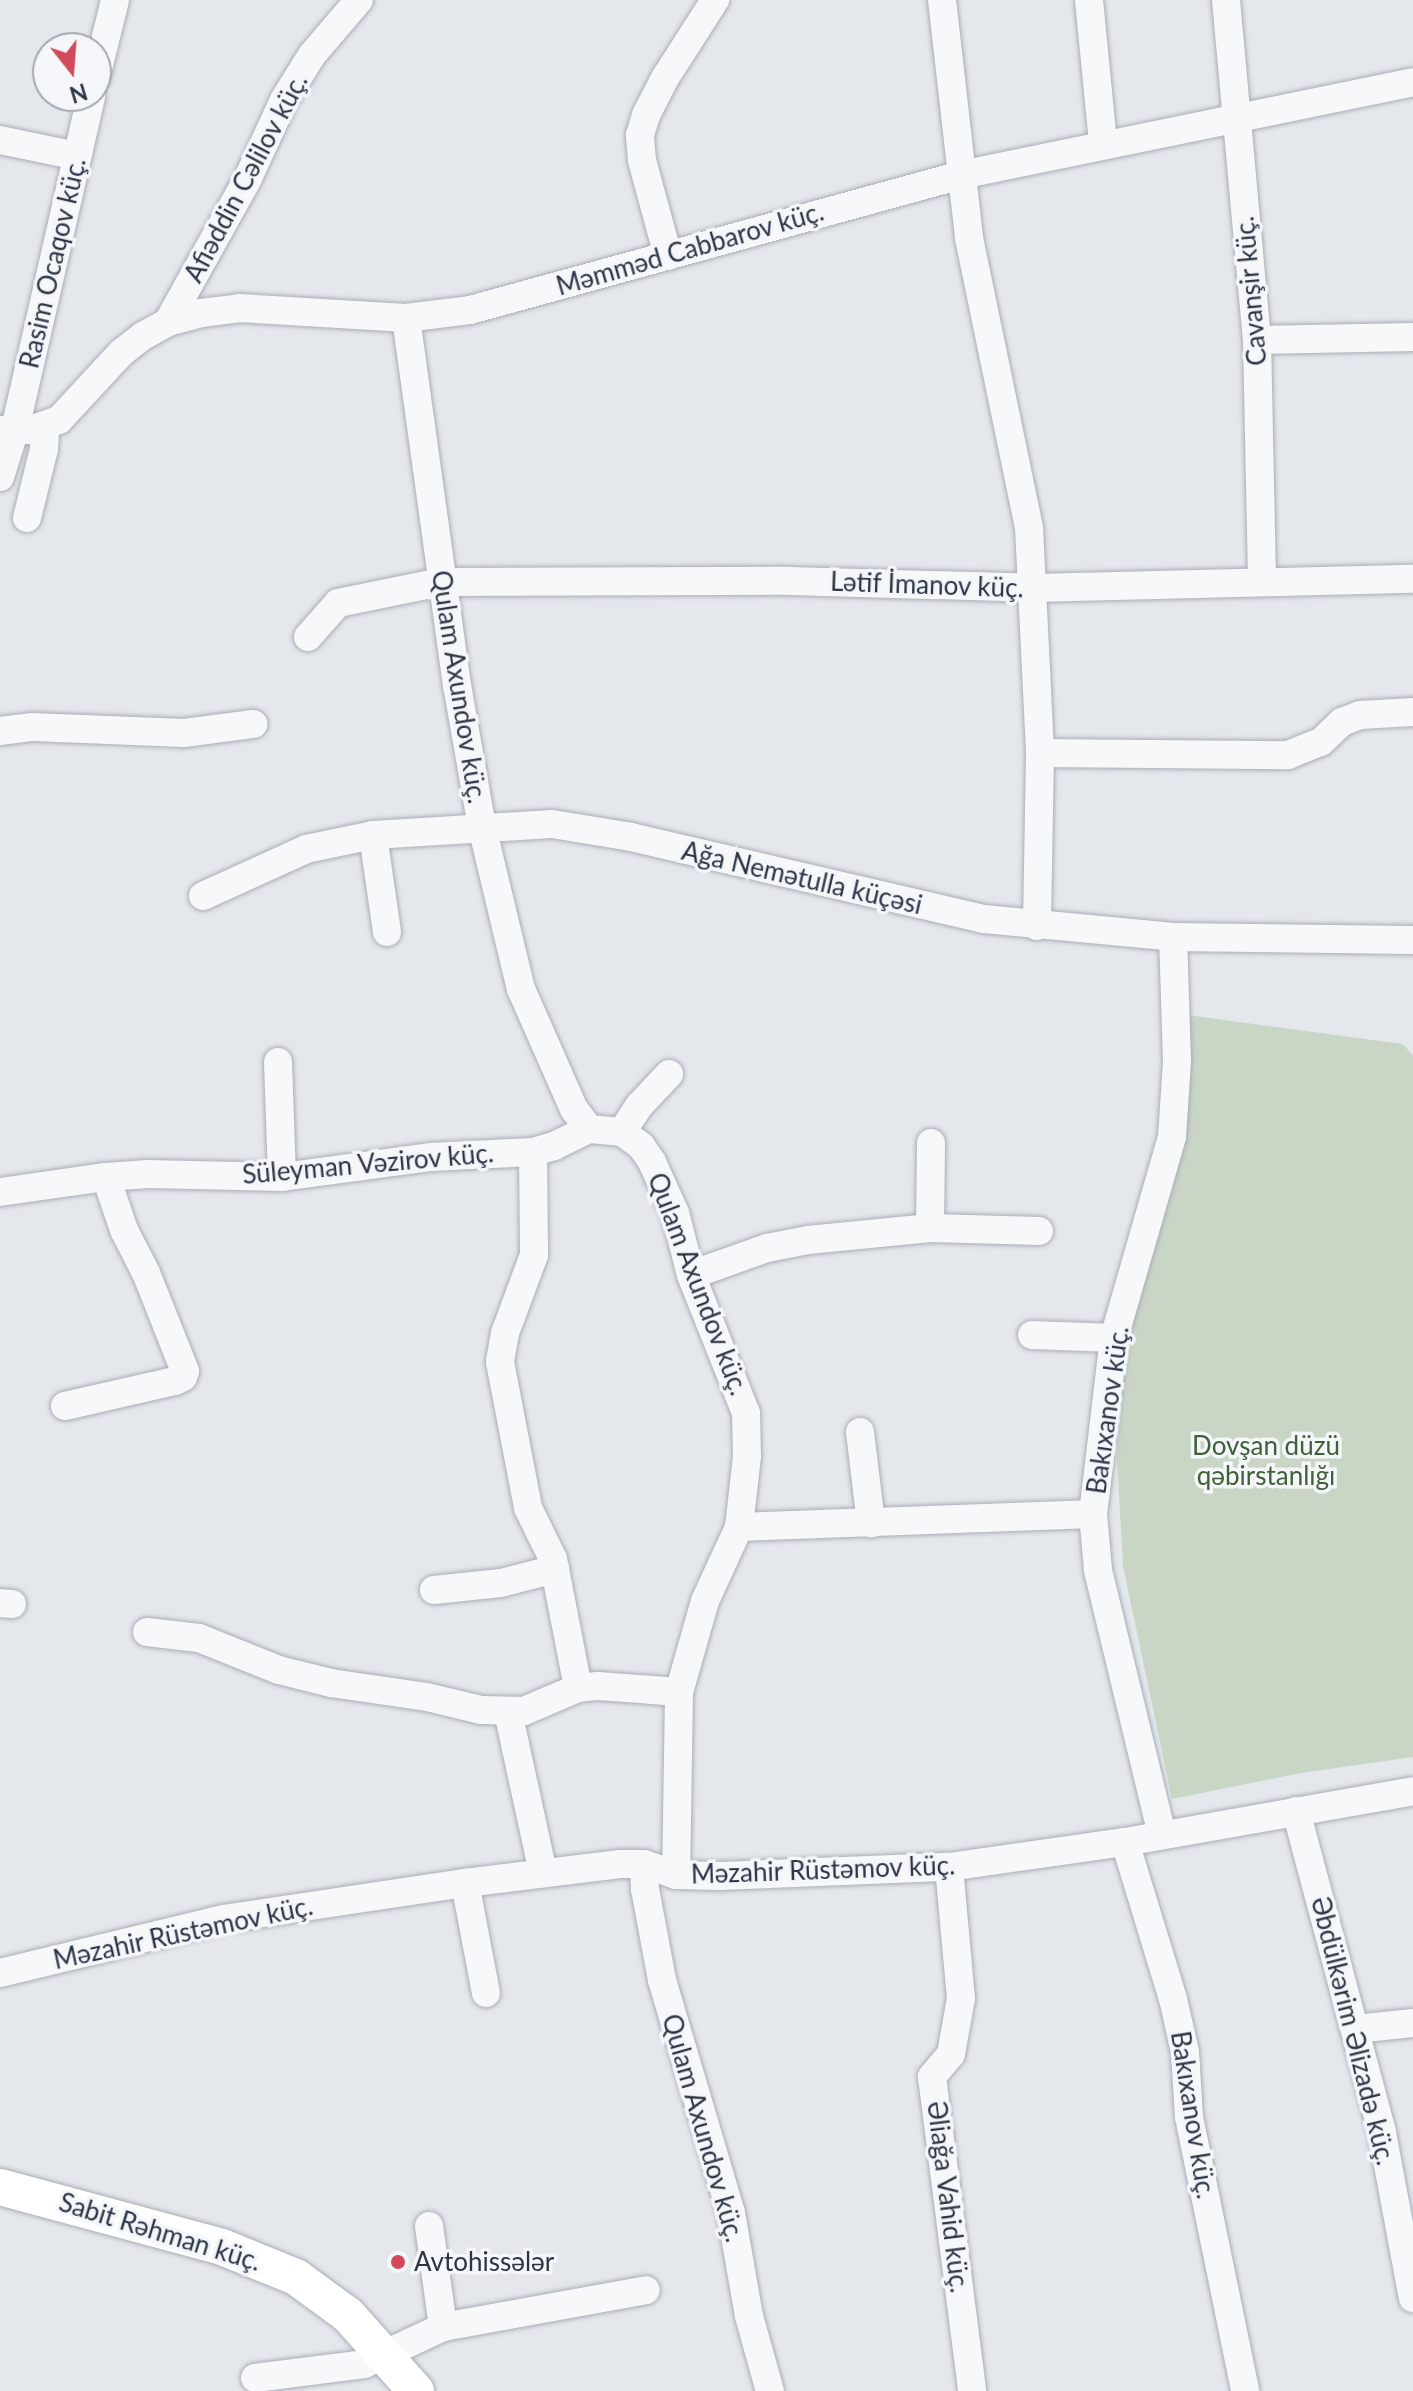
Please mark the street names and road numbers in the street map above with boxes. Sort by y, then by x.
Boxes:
street label: Afiəddin Cəlilov küç. [178,68,314,288]
street label: Rasim Ocaqov küç. [14,154,92,372]
street label: Məmməd Cabbarov küç. [552,196,828,302]
street label: Cavanşir küç. [1229,215,1273,367]
street label: Lətif İmanov küç. [829,566,1025,604]
street label: Qulam Axundov küç. [425,567,493,807]
street label: Ağa Nemətulla küçəsi [679,835,925,921]
street label: Süleyman Vəzirov küç. [240,1137,496,1191]
street label: Qulam Axundov küç. [641,1168,755,1400]
street label: Bakıxanov küç. [1081,1324,1135,1496]
street label: Məzahir Rüstəmov küç. [690,1850,956,1890]
street label: Məzahir Rüstəmov küç. [50,1890,316,1976]
street label: Əbdülkərim Əlizadə küç. [1305,1894,1401,2168]
street label: Qulam Axundov küç. [655,2010,751,2246]
street label: Bakıxanov küç. [1164,2029,1222,2201]
street label: Əliağa Vahid küç. [921,2099,975,2295]
street label: Sabit Rəhman küç. [55,2186,265,2278]

